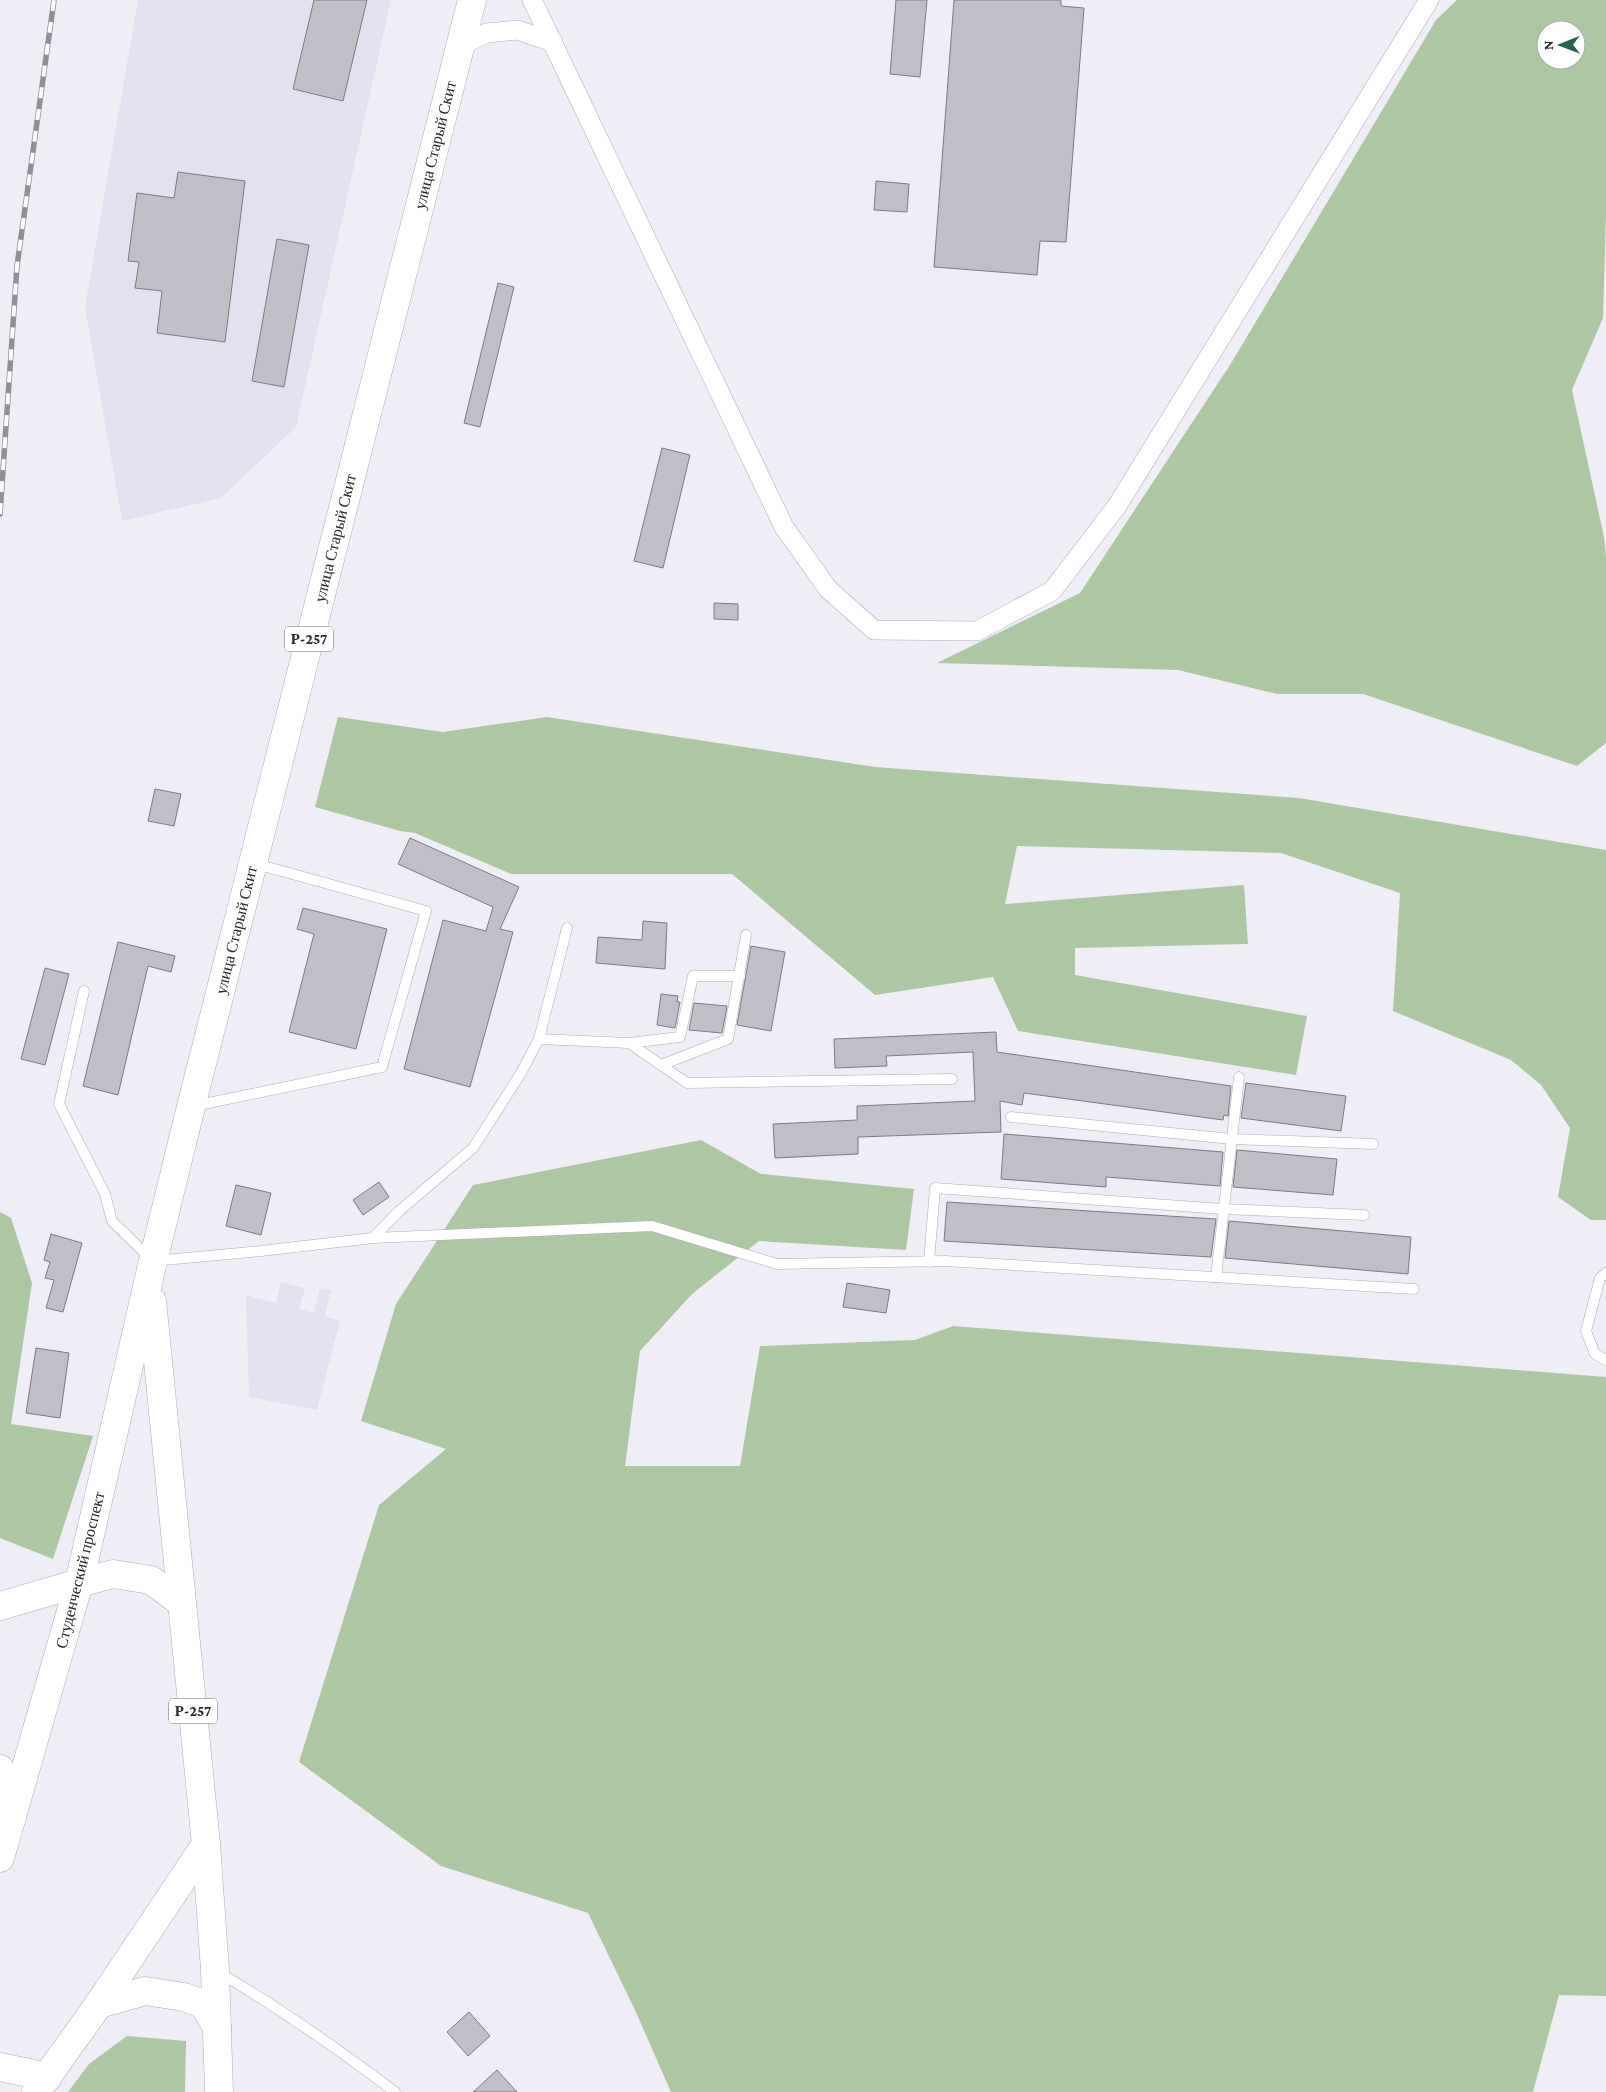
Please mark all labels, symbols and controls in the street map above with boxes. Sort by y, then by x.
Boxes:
north arrow [1536,20,1586,70]
text: N [1540,40,1556,50]
street label: улица Старый Скит [411,79,460,211]
street label: улица Старый Скит [311,472,360,604]
road number: Р-257 [285,626,333,652]
street label: улица Старый Скит [212,864,261,996]
street label: Студенческий проспект [52,1490,109,1650]
road number: Р-257 [169,1698,217,1724]

